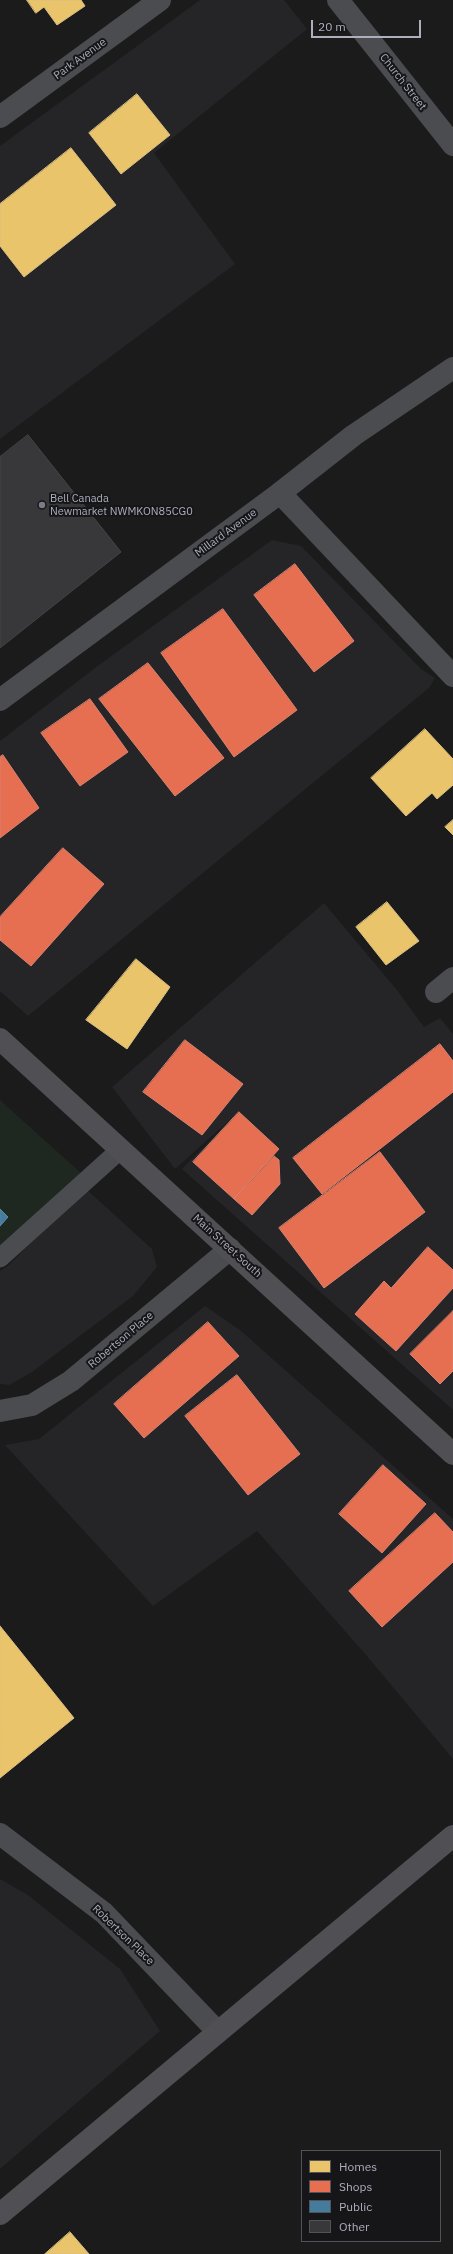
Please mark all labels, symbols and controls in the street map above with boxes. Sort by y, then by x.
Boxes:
scale bar [313,12,423,38]
text: 20 m [318,19,346,34]
street label: Park Avenue [51,36,109,82]
street label: Church Street [377,51,429,113]
place label: Bell Canada Newmarket NWMKON85CG0 [50,492,193,518]
marker: Bell Canada Newmarket NWMKON85CG0 [37,500,47,510]
street label: Millard Avenue [193,506,259,560]
street label: Main Street South [190,1212,264,1280]
street label: Robertson Place [86,1309,156,1371]
street label: Robertson Place [89,1902,157,1968]
legend [301,2150,441,2242]
text: Homes [339,2159,377,2174]
text: Shops [339,2179,372,2194]
text: Public [339,2199,372,2214]
text: Other [339,2219,370,2234]

